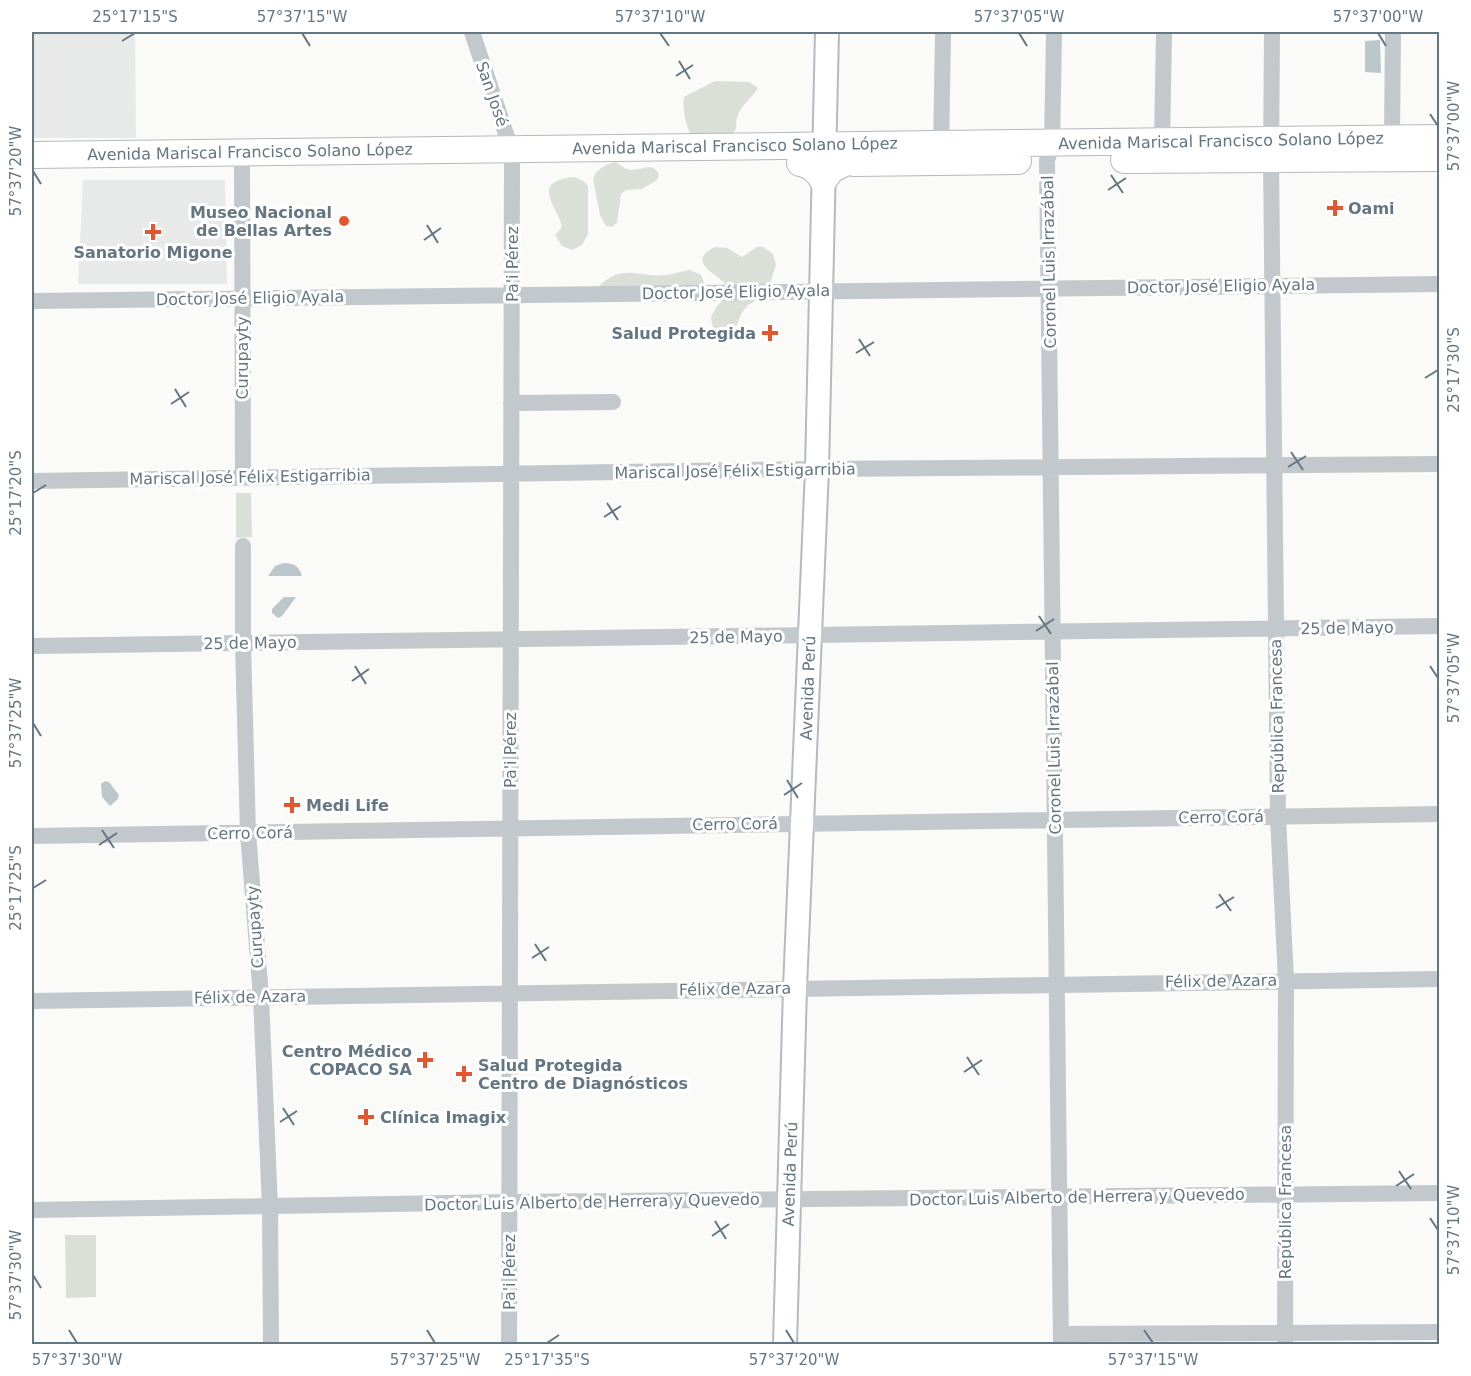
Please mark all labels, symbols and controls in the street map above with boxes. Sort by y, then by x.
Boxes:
text: 25°17'15"S [92,8,178,26]
text: 57°37'15"W [257,8,347,26]
text: 57°37'10"W [615,8,705,26]
text: 57°37'05"W [974,8,1064,26]
text: 57°37'00"W [1333,8,1423,26]
street label: San José [472,59,512,129]
text: 57°37'00"W [1445,81,1463,171]
text: 57°37'20"W [7,126,25,216]
street label: Avenida Mariscal Francisco Solano López [1058,129,1384,153]
street label: Avenida Mariscal Francisco Solano López [572,134,898,158]
street label: Avenida Mariscal Francisco Solano López [87,140,413,164]
street label: Coronel Luis Irrazábal [1038,175,1060,349]
marker: Oami [1326,199,1344,217]
place label: Oami [1348,199,1395,218]
place label: Museo Nacional de Bellas Artes [190,203,332,240]
marker: Museo Nacional de Bellas Artes [337,214,351,228]
marker: Sanatorio Migone [144,223,162,241]
street label: Pa'i Pérez [503,226,522,302]
place label: Sanatorio Migone [73,243,233,262]
street label: Doctor José Eligio Ayala [1127,275,1315,297]
street label: Doctor José Eligio Ayala [642,281,830,303]
street label: Doctor José Eligio Ayala [156,287,344,309]
street label: Curupayty [233,316,252,400]
place label: Salud Protegida [611,324,756,343]
marker: Salud Protegida [761,324,779,342]
text: 25°17'30"S [1445,327,1463,413]
text: 25°17'20"S [7,450,25,536]
street label: Mariscal José Félix Estigarribia [614,459,856,483]
street label: Mariscal José Félix Estigarribia [129,465,371,489]
street label: 25 de Mayo [1300,618,1394,638]
street label: 25 de Mayo [689,627,783,647]
street label: 25 de Mayo [203,633,297,653]
text: 57°37'05"W [1445,633,1463,723]
street label: Avenida Perú [797,635,819,741]
street label: República Francesa [1266,639,1288,793]
street label: Coronel Luis Irrazábal [1043,661,1065,835]
text: 57°37'25"W [7,678,25,768]
street label: Pa'i Pérez [501,712,520,788]
marker: Medi Life [283,796,301,814]
place label: Medi Life [306,796,389,815]
street label: Cerro Corá [1178,807,1264,827]
street label: Cerro Corá [692,814,778,834]
street label: Cerro Corá [207,823,293,843]
text: 25°17'25"S [7,845,25,931]
street label: Curupayty [243,885,267,969]
street label: Félix de Azara [1165,971,1277,991]
street label: Félix de Azara [679,979,791,999]
street label: Félix de Azara [194,987,306,1007]
place label: Centro Médico COPACO SA [282,1042,413,1079]
marker: Centro Médico COPACO SA [416,1051,434,1069]
place label: Salud Protegida Centro de Diagnósticos [478,1056,688,1093]
marker: Salud Protegida Centro de Diagnósticos [455,1065,473,1083]
marker: Clínica Imagix [357,1108,375,1126]
place label: Clínica Imagix [380,1108,507,1127]
street label: Avenida Perú [779,1121,801,1227]
street label: República Francesa [1276,1125,1295,1279]
street label: Doctor Luis Alberto de Herrera y Quevedo [909,1185,1245,1209]
text: 57°37'10"W [1445,1185,1463,1275]
street label: Doctor Luis Alberto de Herrera y Quevedo [424,1190,760,1214]
text: 57°37'30"W [7,1230,25,1320]
street label: Pa'i Pérez [500,1234,519,1310]
text: 57°37'30"W [32,1351,122,1369]
text: 57°37'25"W [390,1351,480,1369]
text: 25°17'35"S [504,1351,590,1369]
text: 57°37'20"W [749,1351,839,1369]
text: 57°37'15"W [1108,1351,1198,1369]

